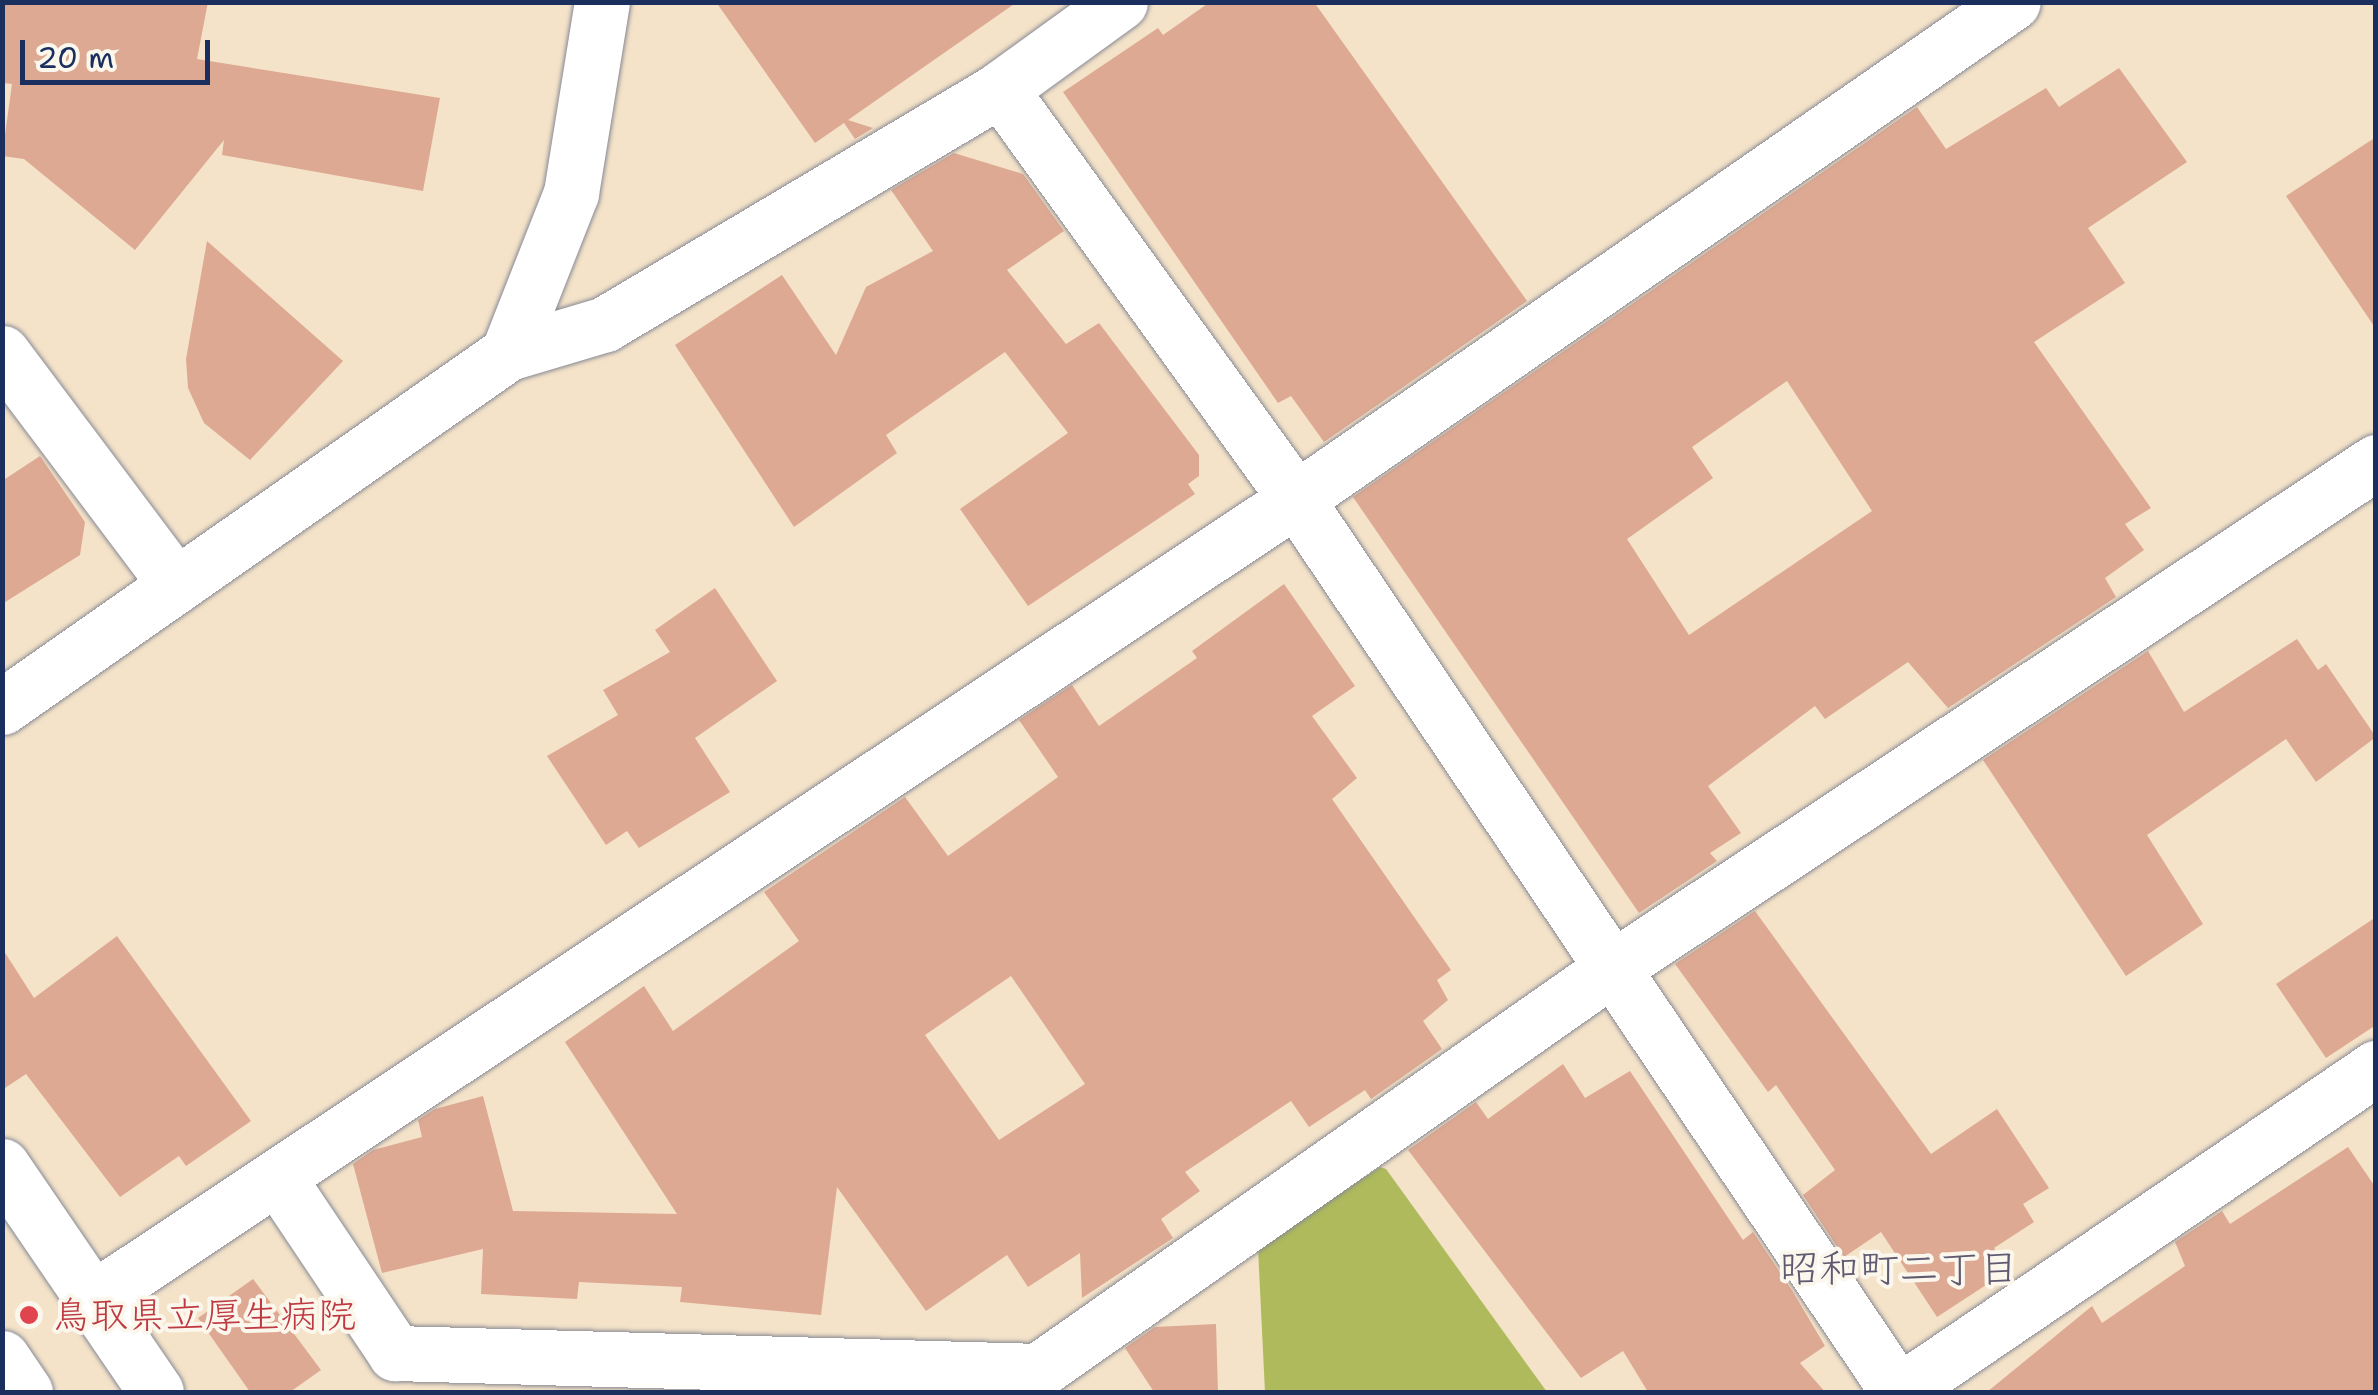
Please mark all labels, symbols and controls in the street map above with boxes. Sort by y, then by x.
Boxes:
scale bar [25,20,215,82]
text: 20 m [37,37,114,78]
district label: 昭和町二丁目 [1779,1244,2019,1292]
place label: 鳥取県立厚生病院 [52,1292,356,1338]
marker: 鳥取県立厚生病院 [16,1302,42,1328]

